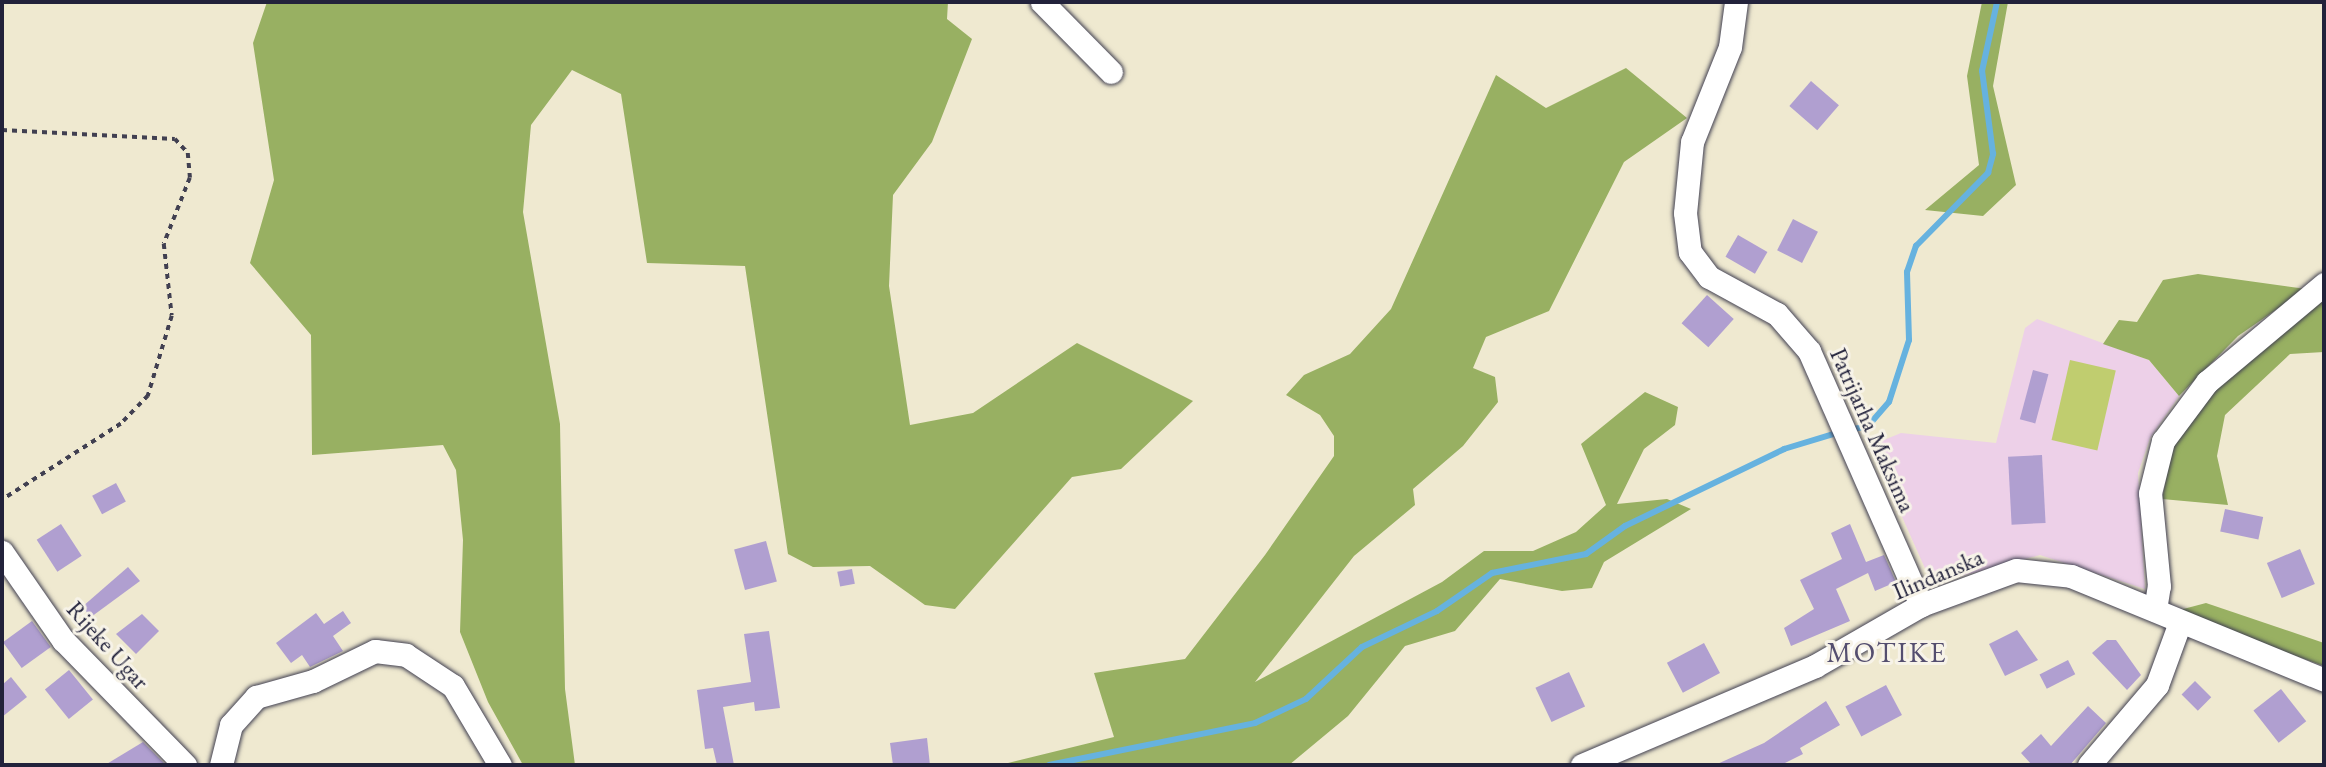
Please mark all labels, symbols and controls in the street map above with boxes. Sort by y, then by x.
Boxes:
street label: Patrijarha Maksima [1824,343,1922,517]
street label: Ilindanska [1888,542,1988,606]
street label: Rijeke Ugar [61,595,155,695]
district label: MOTIKE [1827,635,1947,669]

